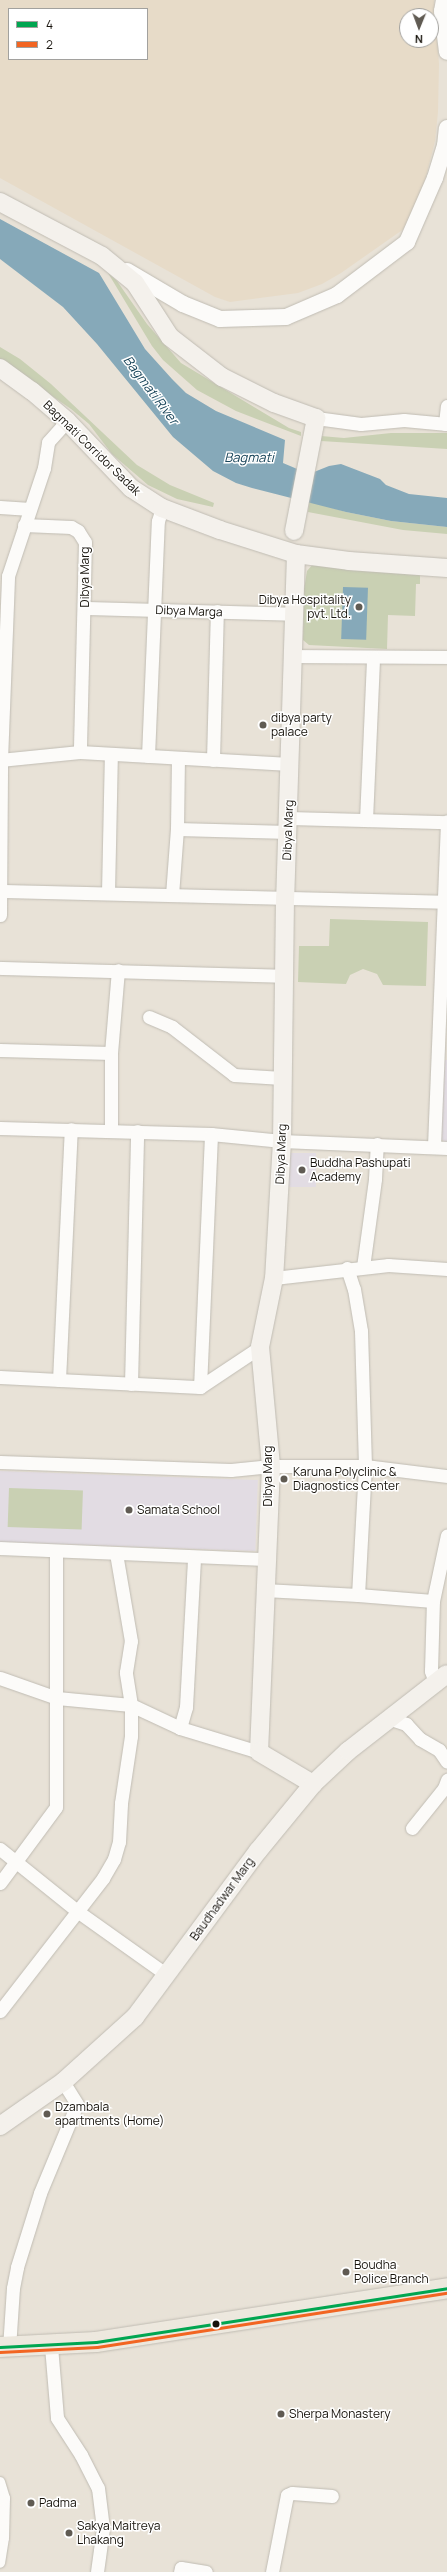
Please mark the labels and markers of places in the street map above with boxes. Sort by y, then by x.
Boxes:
place label: Dibya Hospitality pvt. Ltd. [259,593,351,621]
marker: Dibya Hospitality pvt. Ltd. [354,602,364,612]
place label: dibya party palace [271,711,332,739]
marker: dibya party palace [258,720,268,730]
place label: Buddha Pashupati Academy [310,1156,410,1184]
marker: Buddha Pashupati Academy [297,1165,307,1175]
place label: Karuna Polyclinic & Diagnostics Center [293,1465,399,1493]
marker: Karuna Polyclinic & Diagnostics Center [278,1473,290,1485]
place label: Samata School [137,1503,220,1517]
marker: Samata School [124,1505,134,1515]
place label: Dzambala apartments (Home) [55,2100,164,2128]
marker: Dzambala apartments (Home) [42,2109,52,2119]
place label: Boudha Police Branch [354,2258,429,2286]
marker: Boudha Police Branch [341,2267,351,2277]
unlabelled marker [211,2319,221,2329]
place label: Sherpa Monastery [289,2407,390,2421]
marker: Sherpa Monastery [276,2409,286,2419]
place label: Padma [39,2496,77,2510]
marker: Padma [26,2498,36,2508]
place label: Sakya Maitreya Lhakang [77,2519,160,2547]
marker: Sakya Maitreya Lhakang [64,2528,74,2538]

